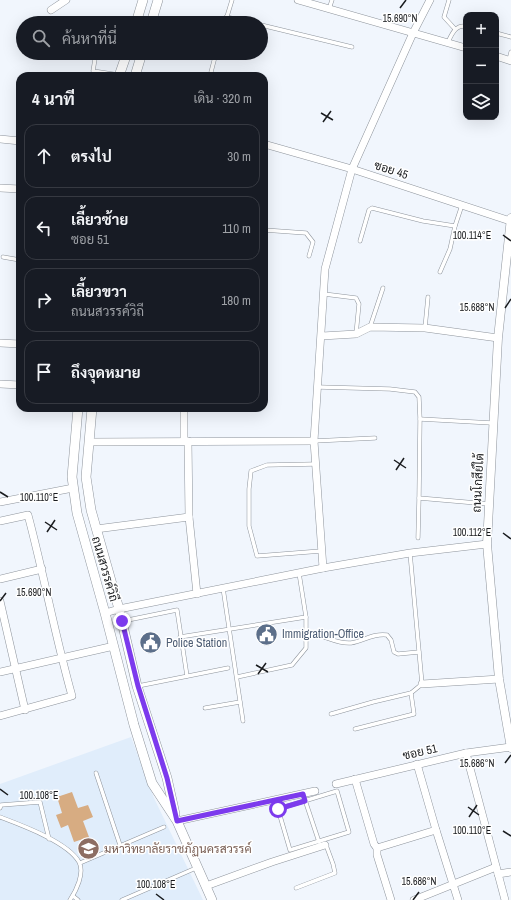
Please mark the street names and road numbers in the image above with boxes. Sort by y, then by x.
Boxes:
street label: ซอย 45 [372,157,411,183]
street label: ถนนโกสีย์ใต้ [468,452,488,513]
street label: ถนนสวรรค์วิถี [88,534,122,604]
street label: ซอย 51 [401,740,439,764]

